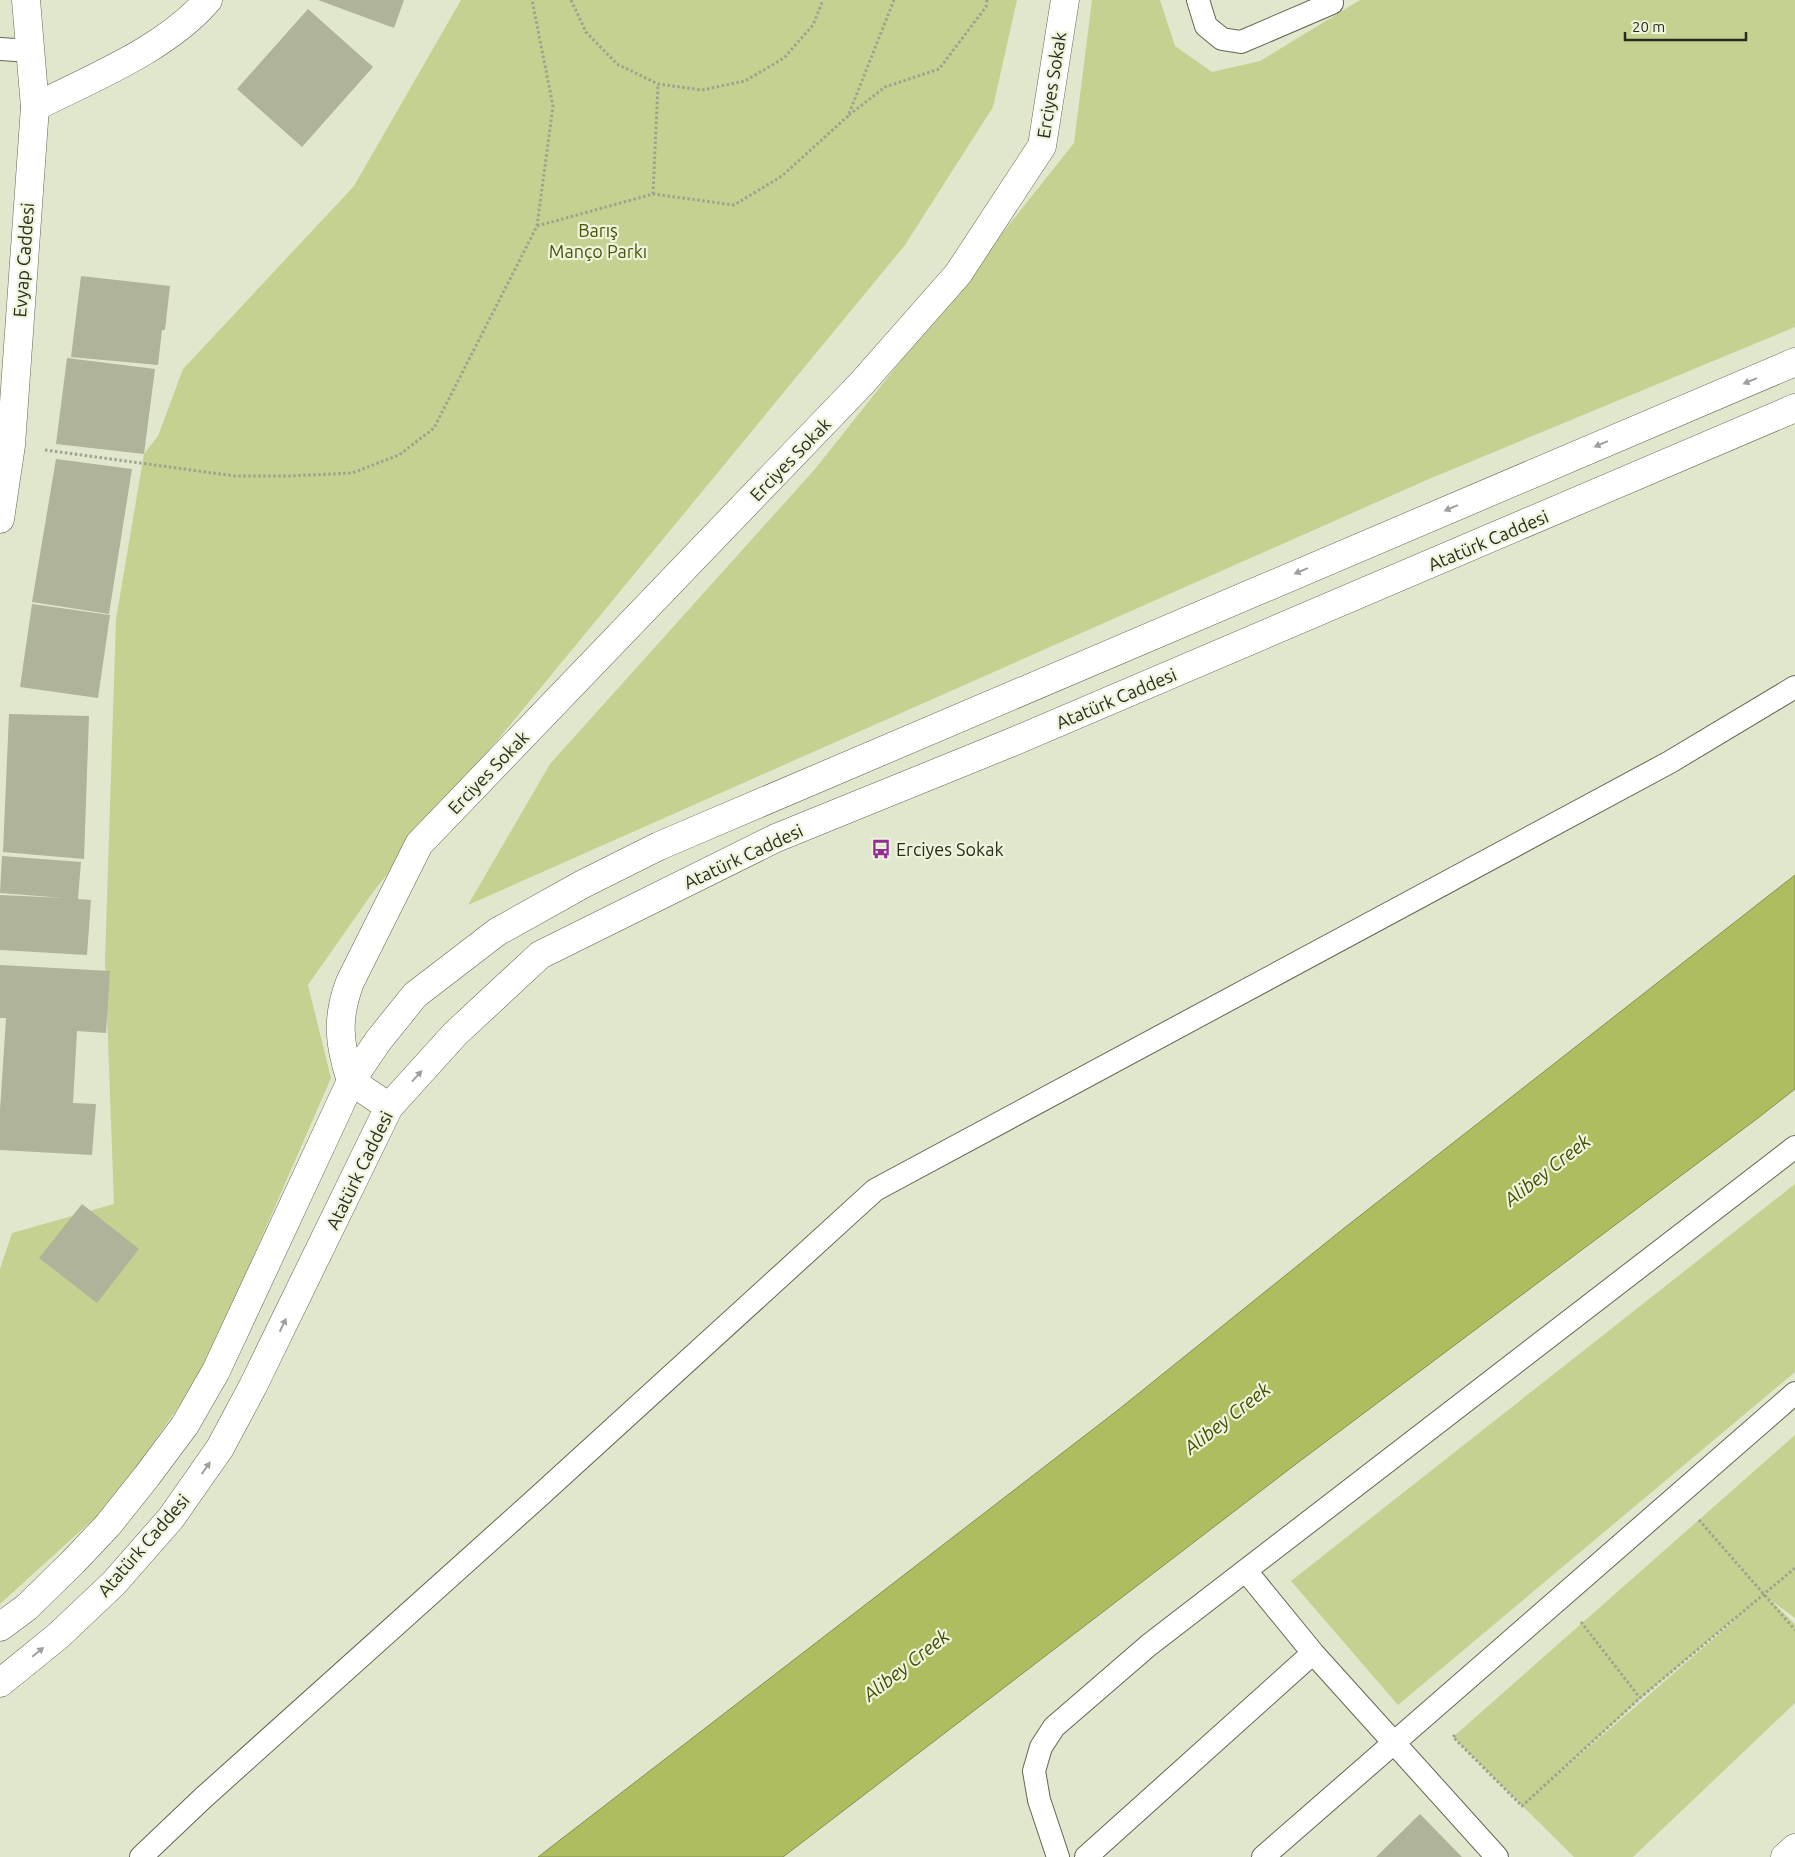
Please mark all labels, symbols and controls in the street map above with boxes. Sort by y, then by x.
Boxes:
scale bar [1625,10,1746,42]
text: 20 m [1632,18,1665,35]
street label: Erciyes Sokak [1033,30,1069,140]
street label: Evyap Caddesi [9,202,37,318]
park label: Barış Manço Parkı [549,220,647,261]
one-way arrow [1743,377,1757,385]
street label: Erciyes Sokak [745,413,835,505]
one-way arrow [1593,441,1608,449]
one-way arrow [1444,504,1458,512]
street label: Atatürk Caddesi [1425,506,1551,574]
one-way arrow [1294,568,1308,576]
street label: Atatürk Caddesi [1053,664,1179,732]
street label: Erciyes Sokak [443,726,533,818]
street label: Atatürk Caddesi [680,820,806,892]
bus stop icon: Erciyes Sokak [870,838,892,860]
place label: Erciyes Sokak [896,839,1004,859]
one-way arrow [412,1069,423,1082]
street label: Atatürk Caddesi [322,1108,396,1232]
water label: Alibey Creek [1499,1129,1595,1211]
one-way arrow [279,1318,287,1332]
water label: Alibey Creek [1179,1377,1275,1459]
one-way arrow [201,1461,211,1475]
street label: Atatürk Caddesi [93,1490,193,1600]
water label: Alibey Creek [858,1624,954,1706]
one-way arrow [31,1646,44,1657]

